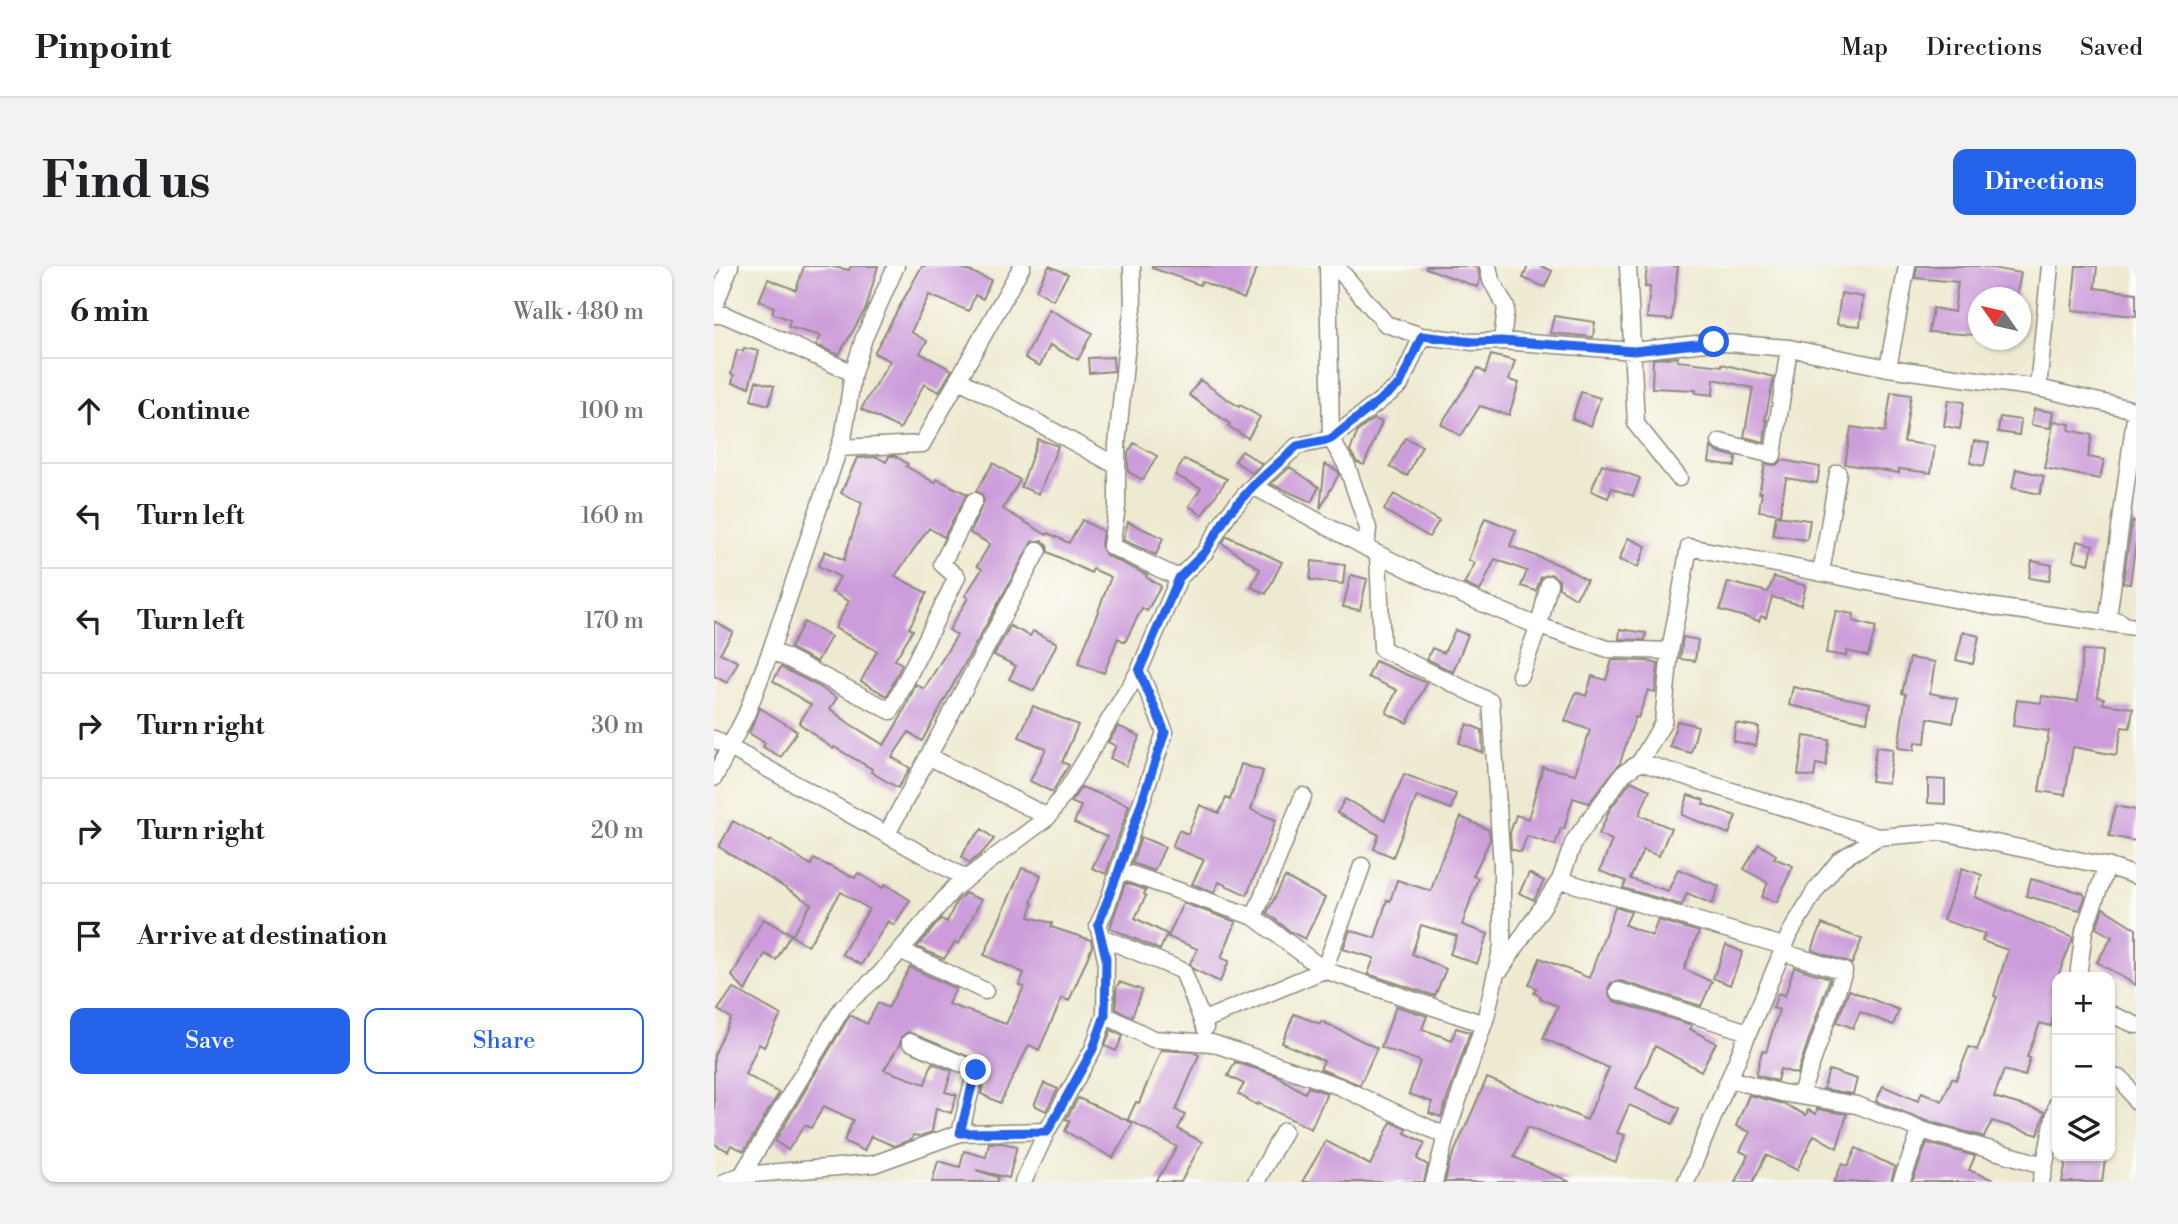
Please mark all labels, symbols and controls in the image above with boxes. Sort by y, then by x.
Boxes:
text: Pinpoint [35,28,172,69]
text: Map [1841,33,1888,63]
text: Directions [1926,33,2042,63]
text: Saved [2080,33,2143,63]
button: Directions [1953,149,2136,215]
text: Find us [42,152,211,213]
north arrow [1968,287,2031,350]
text: 6 min [70,293,149,331]
text: Walk · 480 m [513,298,644,326]
route start [1698,326,1729,357]
icon: ahead [70,392,108,430]
text: Continue [137,395,250,427]
text: 100 m [579,397,644,425]
icon: left [70,497,108,535]
text: Turn left [137,500,245,532]
text: 160 m [581,502,644,530]
icon: left [70,602,108,640]
text: Turn left [137,605,245,637]
text: 170 m [584,607,644,635]
icon: right [70,707,108,745]
text: Turn right [137,710,265,742]
text: 30 m [591,712,644,740]
icon: right [70,812,108,850]
text: Turn right [137,815,265,847]
text: 20 m [591,817,644,845]
icon: arrive [70,917,108,955]
text: Arrive at destination [137,920,387,952]
map controls [2052,972,2115,1161]
button: + [2052,972,2115,1035]
button: Save [70,1008,350,1074]
button: Share [364,1008,644,1074]
button: − [2052,1035,2115,1098]
route end [960,1054,991,1085]
button: layers [2052,1098,2115,1161]

